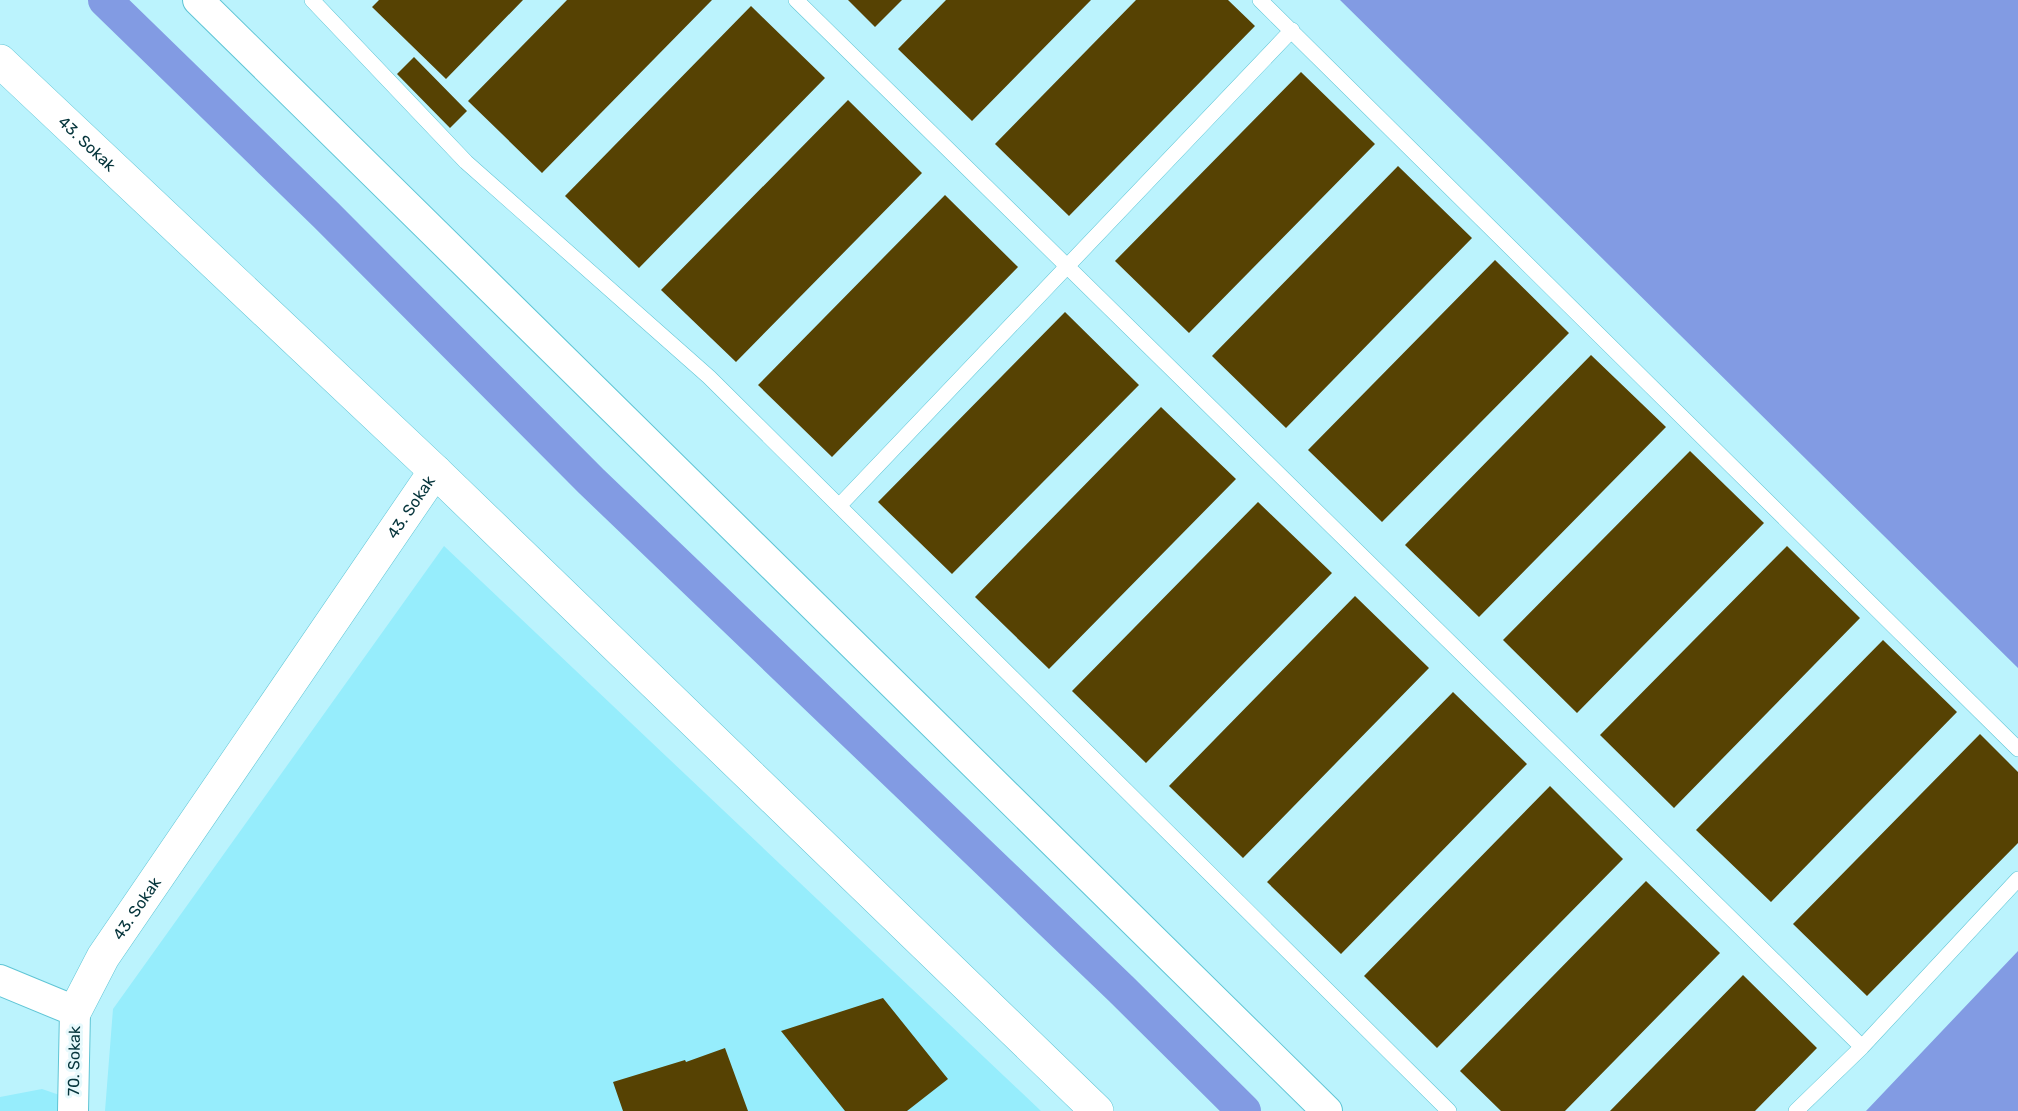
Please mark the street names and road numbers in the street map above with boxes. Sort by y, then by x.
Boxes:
street label: 43. Sokak [55,112,121,175]
street label: 43. Sokak [382,471,439,542]
street label: 43. Sokak [108,873,165,943]
street label: 70. Sokak [64,1025,84,1096]

